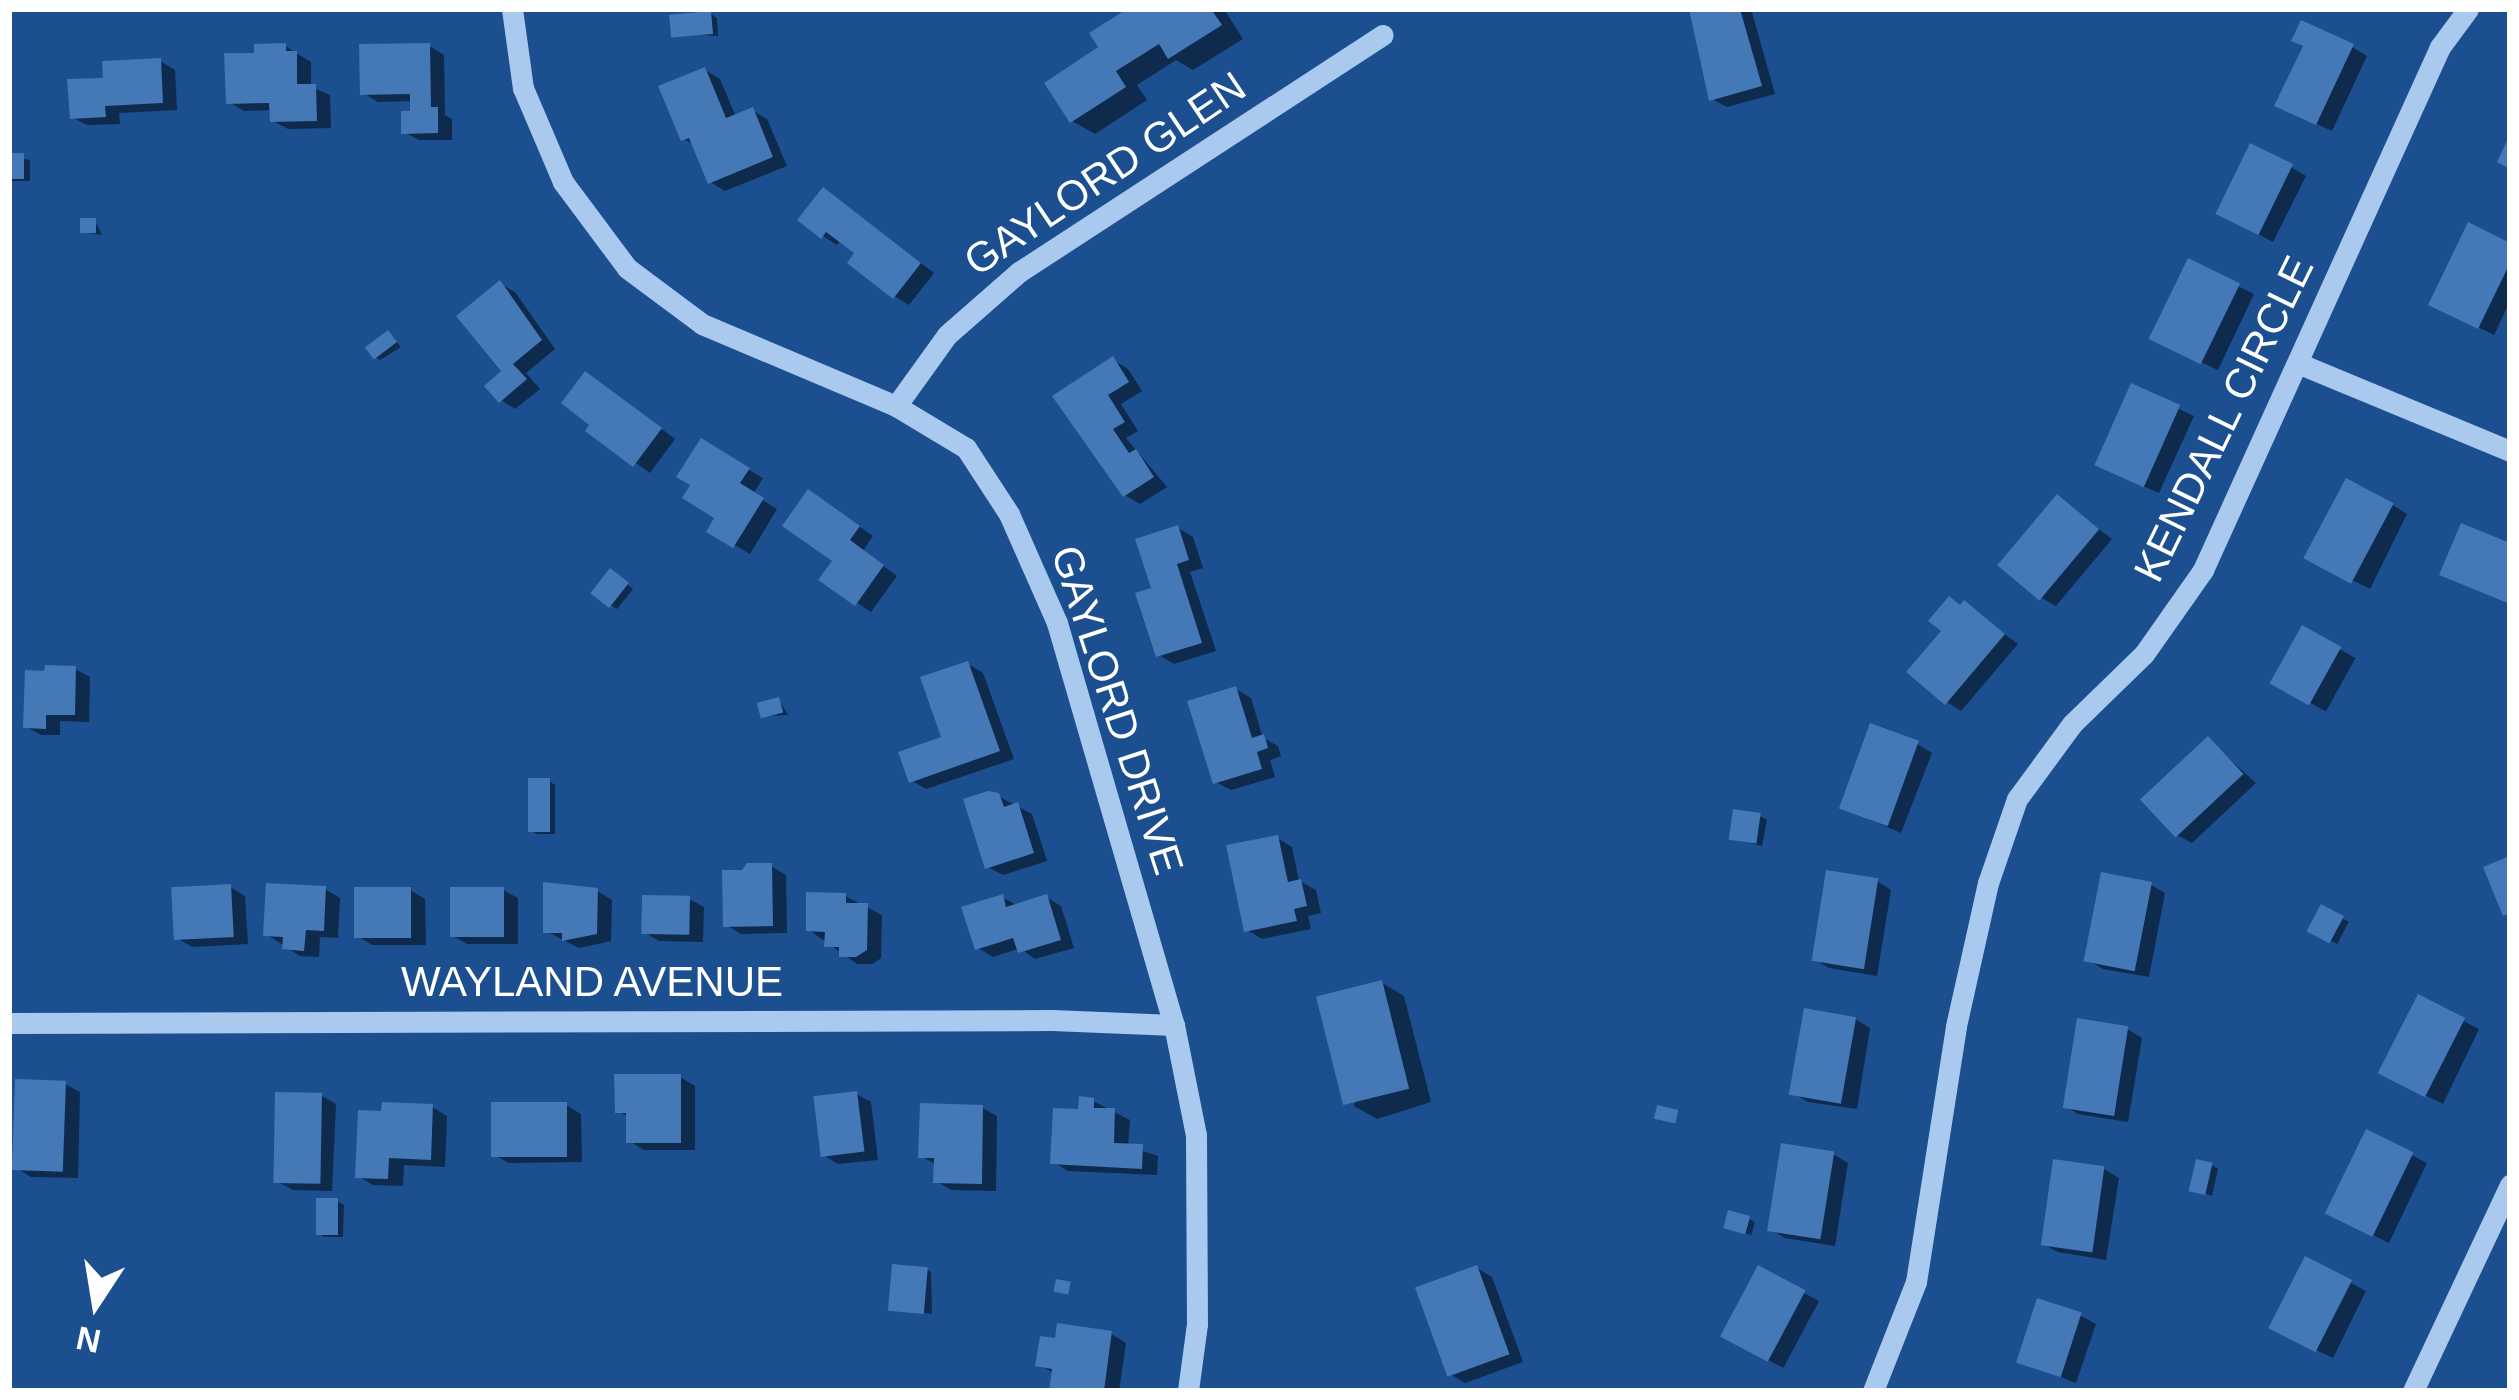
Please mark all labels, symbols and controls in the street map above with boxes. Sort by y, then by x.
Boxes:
street label: GAYLORD GLEN [955,61,1255,287]
street label: KENDALL CIRCLE [2123,247,2325,591]
street label: GAYLORD DRIVE [1040,539,1194,881]
street label: WAYLAND AVENUE [400,957,784,1007]
north arrow [36,1244,156,1364]
text: N [73,1319,104,1360]

